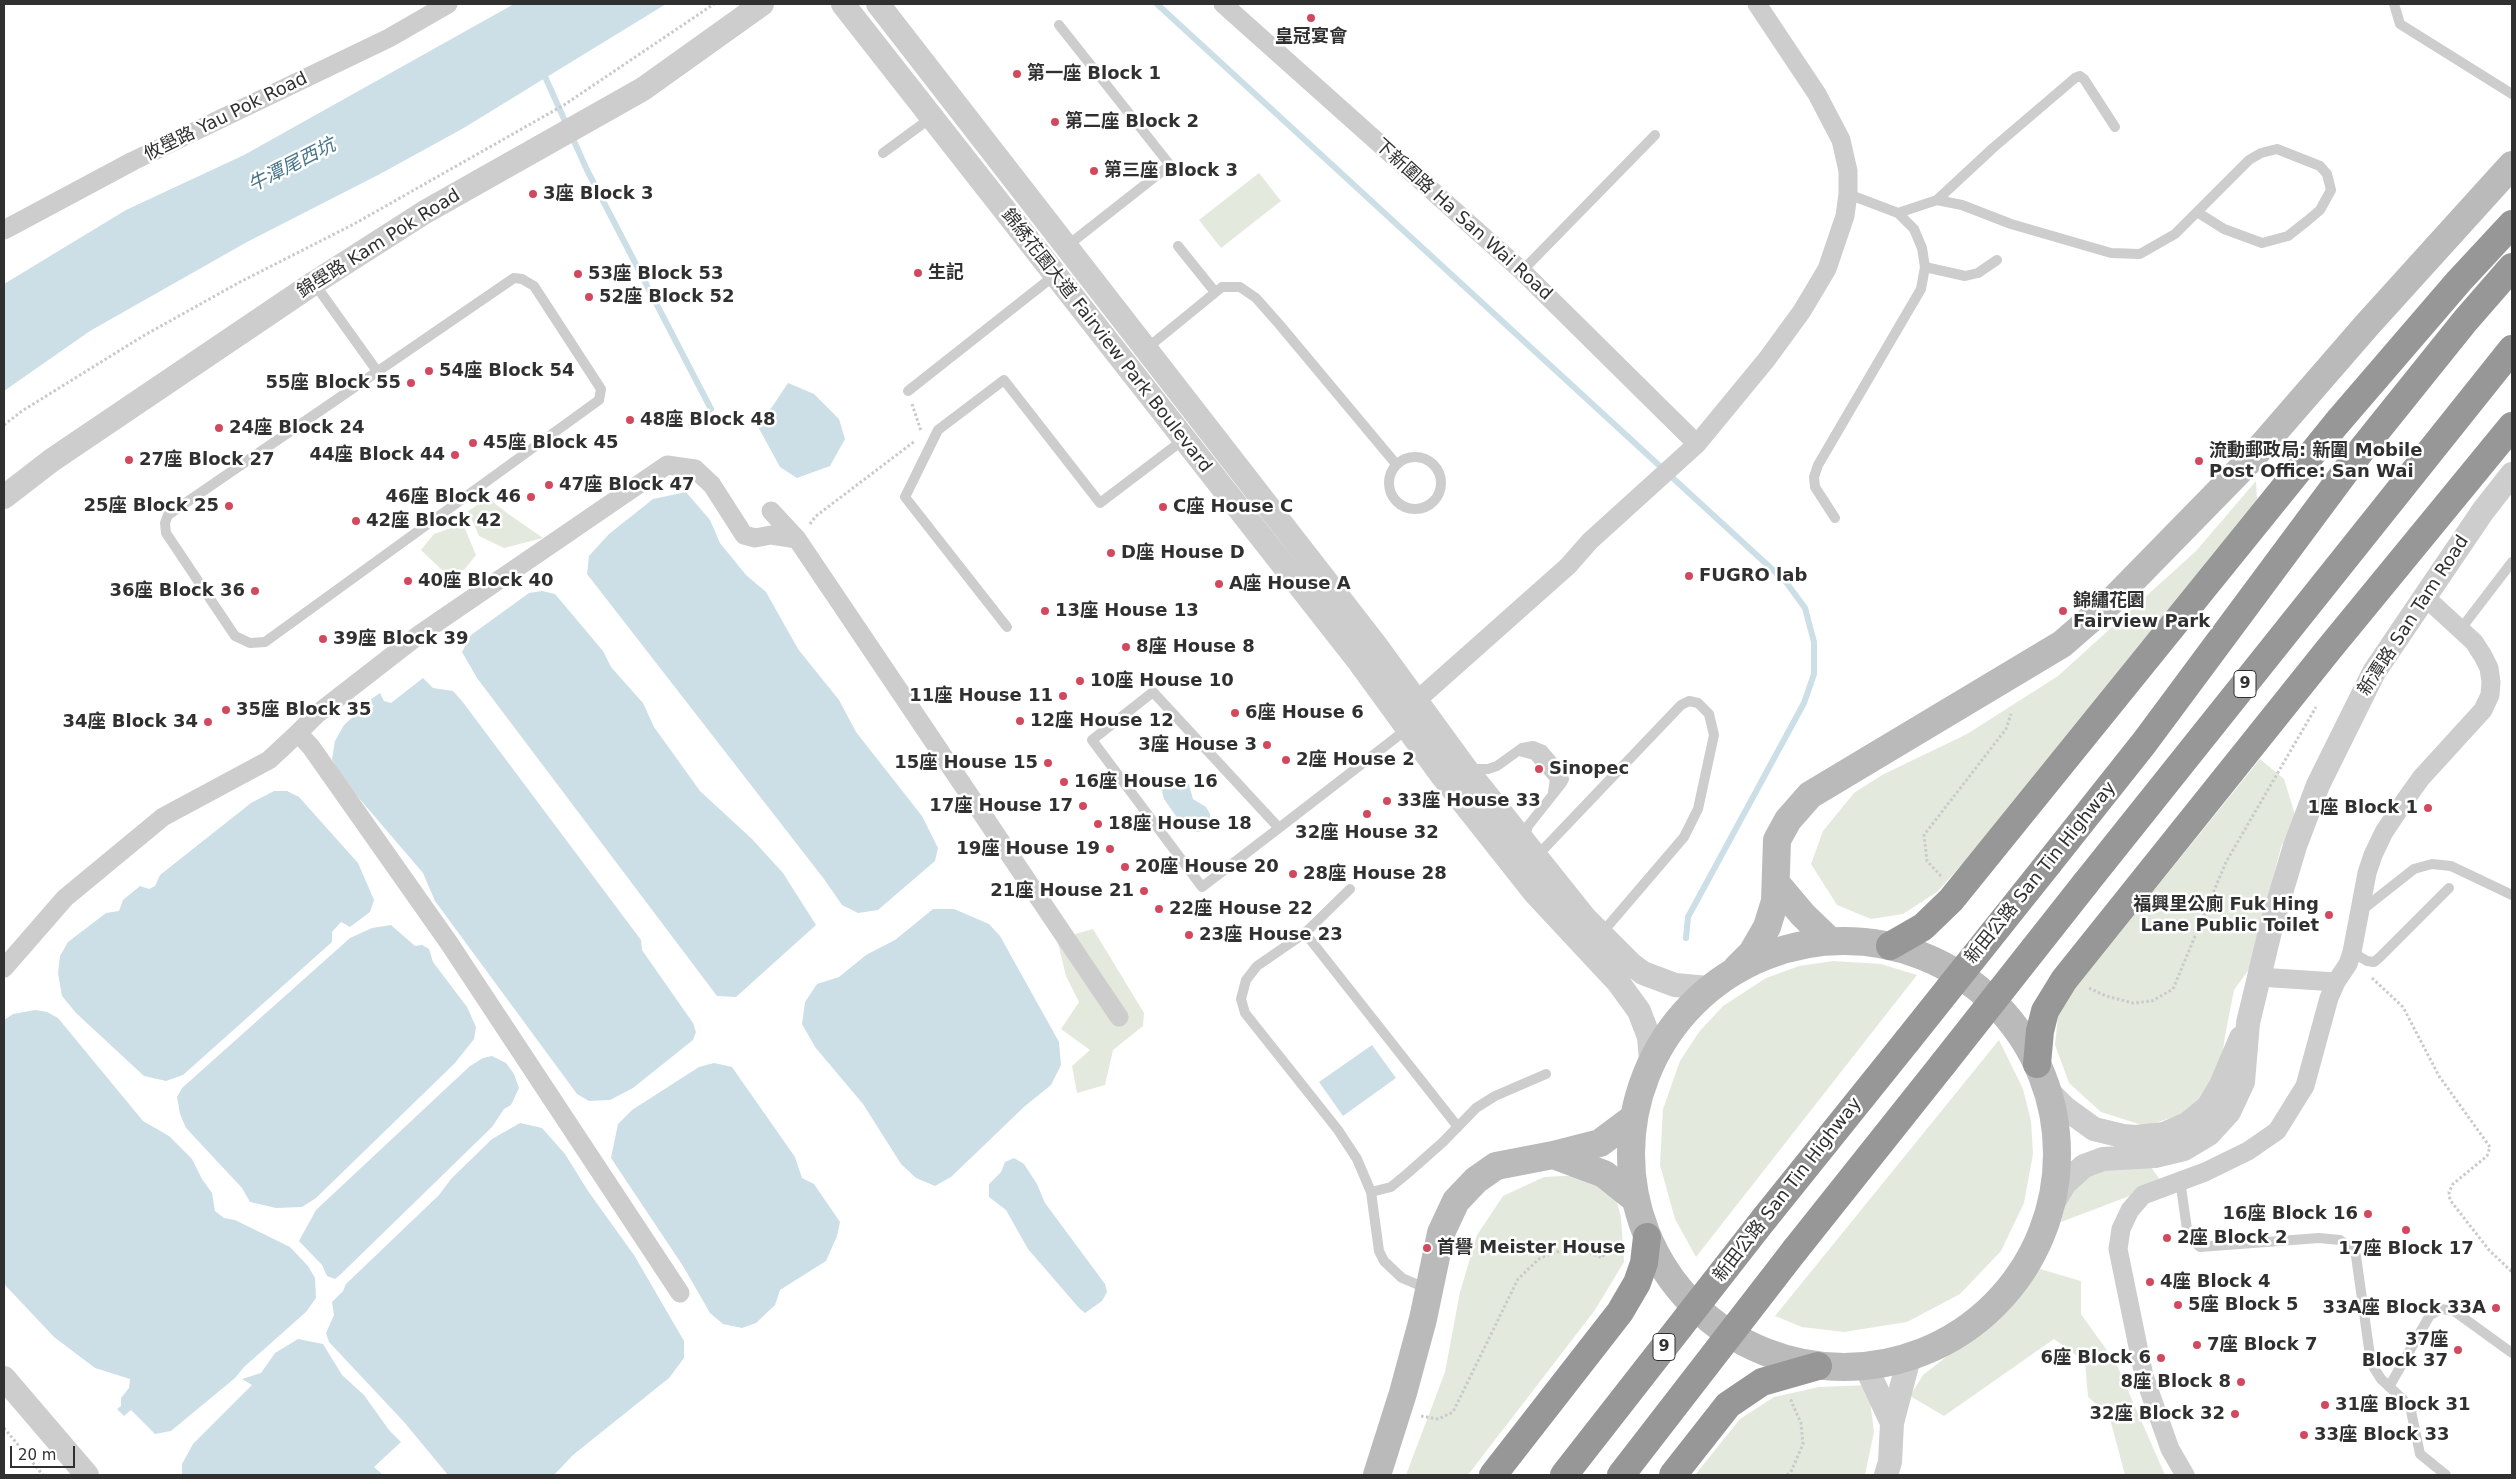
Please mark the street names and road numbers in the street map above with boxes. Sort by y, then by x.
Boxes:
street label: 攸壆路 Yau Pok Road [141,68,311,166]
street label: 下新圍路 Ha San Wai Road [1370,135,1556,305]
street label: 錦壆路 Kam Pok Road [294,185,464,303]
street label: 錦綉花園大道 Fairview Park Boulevard [996,205,1216,477]
street label: 新潭路 San Tam Road [2354,532,2474,700]
road number: 9 [2234,671,2256,698]
street label: 新田公路 San Tin Highway [1961,778,2121,968]
street label: 新田公路 San Tin Highway [1709,1094,1867,1286]
road number: 9 [1653,1334,1675,1360]

